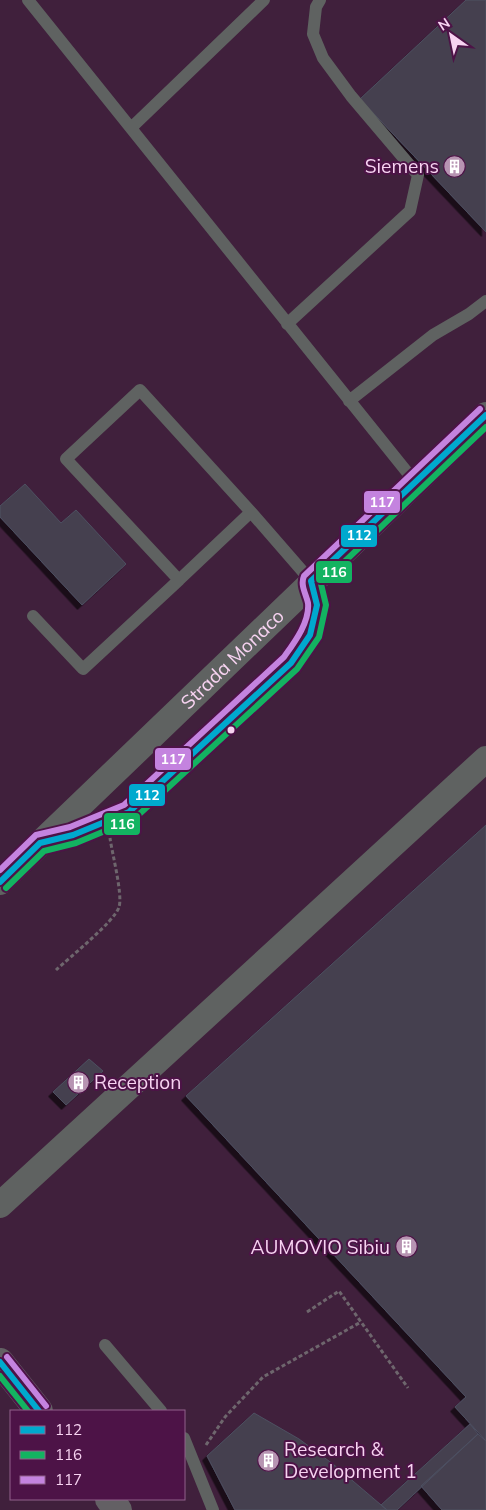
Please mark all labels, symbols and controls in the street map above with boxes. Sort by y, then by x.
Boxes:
north arrow [426,10,476,60]
text: N [435,14,453,35]
place label: Siemens [365,154,439,178]
building icon: Siemens [443,154,467,178]
line badge: 117 [363,490,401,514]
text: 117 [369,493,395,511]
line badge: 112 [340,524,378,548]
text: 112 [346,526,372,544]
line badge: 116 [315,560,353,584]
text: 116 [321,563,347,581]
street label: Strada Monaco [175,604,289,714]
unlabelled marker [226,725,236,735]
line badge: 117 [154,747,192,771]
text: 117 [160,750,186,768]
line badge: 112 [128,783,166,807]
text: 112 [134,786,160,804]
line badge: 116 [103,812,141,836]
text: 116 [109,815,135,833]
building icon: Reception [66,1070,90,1094]
place label: Reception [94,1070,181,1094]
place label: AUMOVIO Sibiu [251,1235,390,1259]
building icon: AUMOVIO Sibiu [394,1235,418,1259]
legend [10,1410,185,1500]
text: 112 [55,1420,82,1439]
place label: Research & Development 1 [284,1437,417,1483]
text: 116 [55,1445,82,1464]
building icon: Research & Development 1 [256,1448,280,1472]
text: 117 [55,1470,82,1489]

